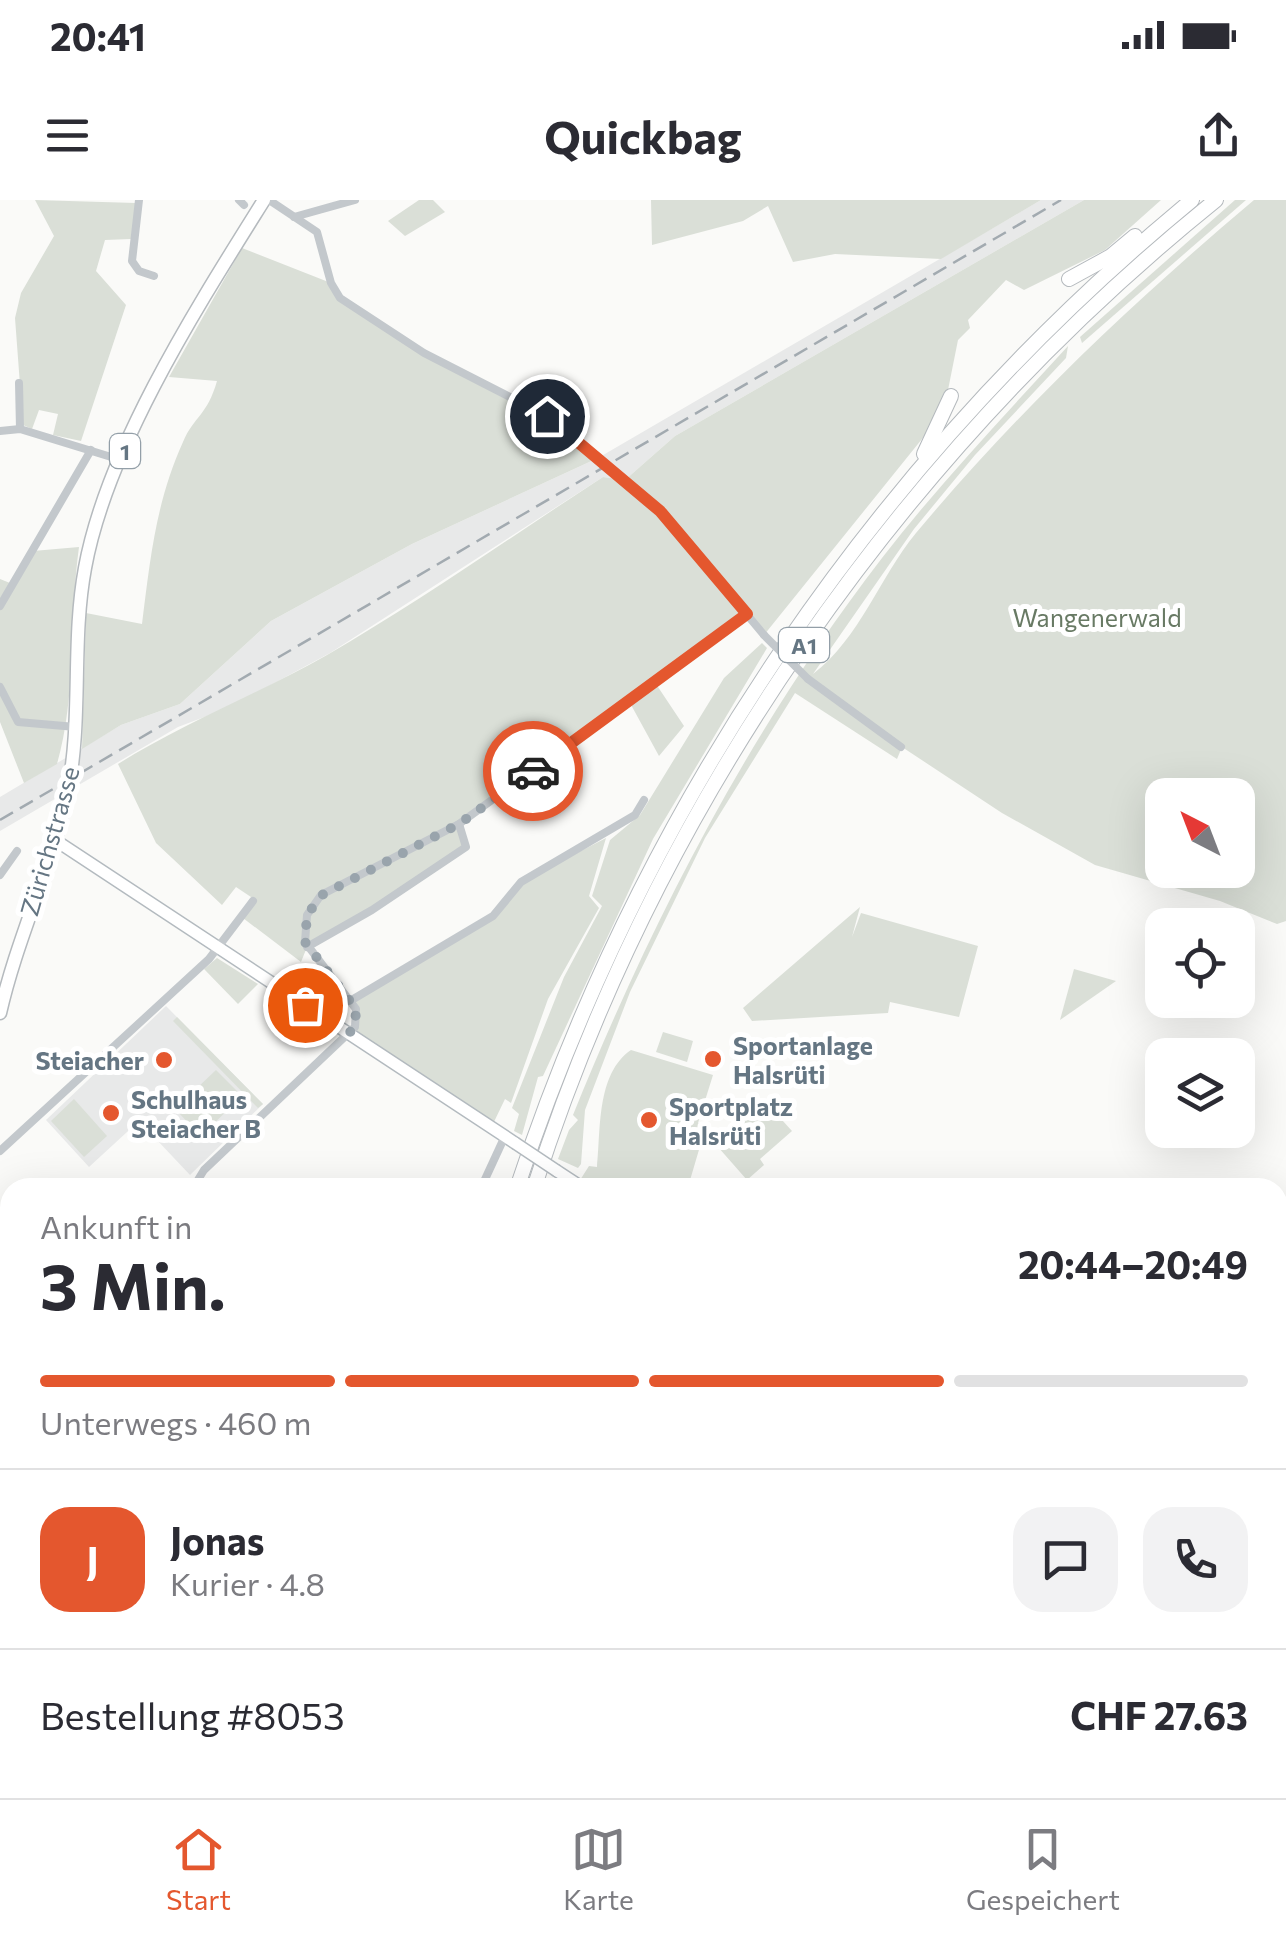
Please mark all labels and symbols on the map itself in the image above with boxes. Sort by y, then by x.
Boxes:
pin [505,374,590,459]
road number: 1 [110,434,140,468]
park label: Wangenerwald [1012,602,1182,632]
road number: A1 [779,628,829,662]
courier [483,721,583,821]
street label: Zürichstrasse [13,763,85,919]
north arrow [1145,778,1255,888]
pin [263,963,348,1048]
place label: Sportanlage Halsrüti [733,1030,873,1089]
place label: Steiacher [35,1045,144,1075]
marker: Sportanlage Halsrüti [702,1048,724,1070]
marker: Steiacher [153,1049,175,1071]
place label: Schulhaus Steiacher B [131,1084,261,1143]
place label: Sportplatz Halsrüti [669,1091,793,1150]
marker: Schulhaus Steiacher B [100,1102,122,1124]
marker: Sportplatz Halsrüti [638,1109,660,1131]

